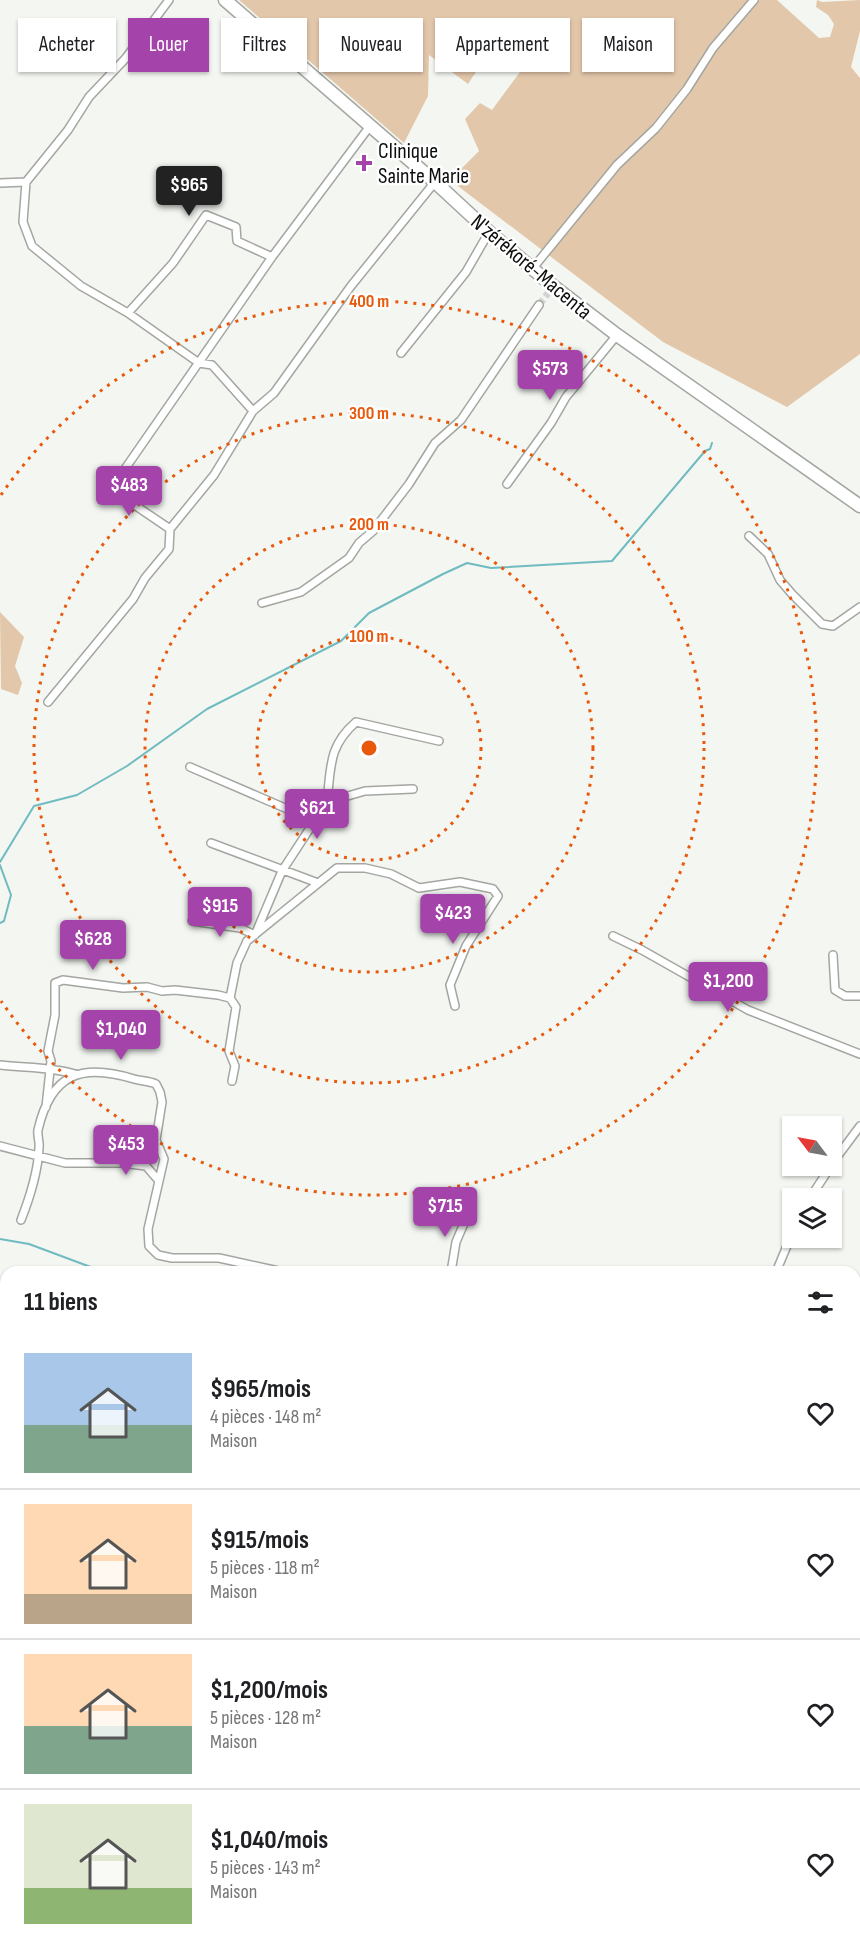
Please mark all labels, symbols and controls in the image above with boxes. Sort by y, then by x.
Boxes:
chip: Acheter [18,18,116,72]
chip: Louer [128,18,209,72]
chip: Filtres [221,18,307,72]
chip: Nouveau [319,18,423,72]
chip: Appartement [435,18,570,72]
chip: Maison [582,18,674,72]
place label: Clinique Sainte Marie [378,138,469,190]
marker: Clinique Sainte Marie [355,154,373,172]
pin: $965 [153,166,225,217]
text: $965 [170,173,208,197]
street label: N'zérékoré-Macenta [465,209,597,326]
text: 400 m [349,291,389,312]
pin: $573 [514,350,586,401]
text: $573 [532,357,568,381]
text: 300 m [349,403,389,424]
pin: $483 [93,466,165,517]
text: $483 [110,473,148,497]
text: 200 m [349,514,389,535]
text: 100 m [350,626,389,647]
centre of rings [359,738,379,758]
pin: $621 [281,789,353,840]
text: $621 [299,796,335,820]
pin: $915 [184,887,256,938]
text: $915 [202,894,238,918]
pin: $423 [417,894,489,945]
text: $423 [434,901,472,925]
pin: $628 [57,920,129,971]
text: $628 [74,927,112,951]
pin: $1,200 [679,962,777,1013]
text: $1,200 [703,969,753,993]
pin: $1,040 [72,1010,170,1061]
text: $1,040 [95,1017,147,1041]
north arrow [782,1116,842,1176]
map controls [782,1116,842,1248]
pin: $453 [90,1125,162,1176]
text: $453 [107,1132,145,1156]
pin: $715 [409,1187,481,1238]
button: layers [782,1188,842,1248]
text: $715 [427,1194,463,1218]
icon: filters [804,1286,837,1319]
text: 11 biens [24,1287,98,1318]
text: $965/mois [210,1374,311,1405]
icon: home [72,1377,144,1449]
icon: heart [804,1397,837,1430]
text: 4 pièces · 148 m² [210,1405,321,1429]
text: Maison [210,1429,257,1453]
text: $915/mois [210,1525,309,1556]
icon: home [72,1528,144,1600]
icon: heart [804,1548,837,1581]
text: 5 pièces · 118 m² [210,1556,320,1580]
text: Maison [210,1580,257,1604]
text: $1,200/mois [210,1675,328,1706]
icon: home [72,1678,144,1750]
icon: heart [804,1698,837,1731]
text: 5 pièces · 128 m² [210,1706,321,1730]
text: Maison [210,1730,257,1754]
text: $1,040/mois [210,1825,328,1856]
icon: home [72,1828,144,1900]
icon: heart [804,1848,837,1881]
text: 5 pièces · 143 m² [210,1856,321,1880]
text: Maison [210,1880,257,1904]

